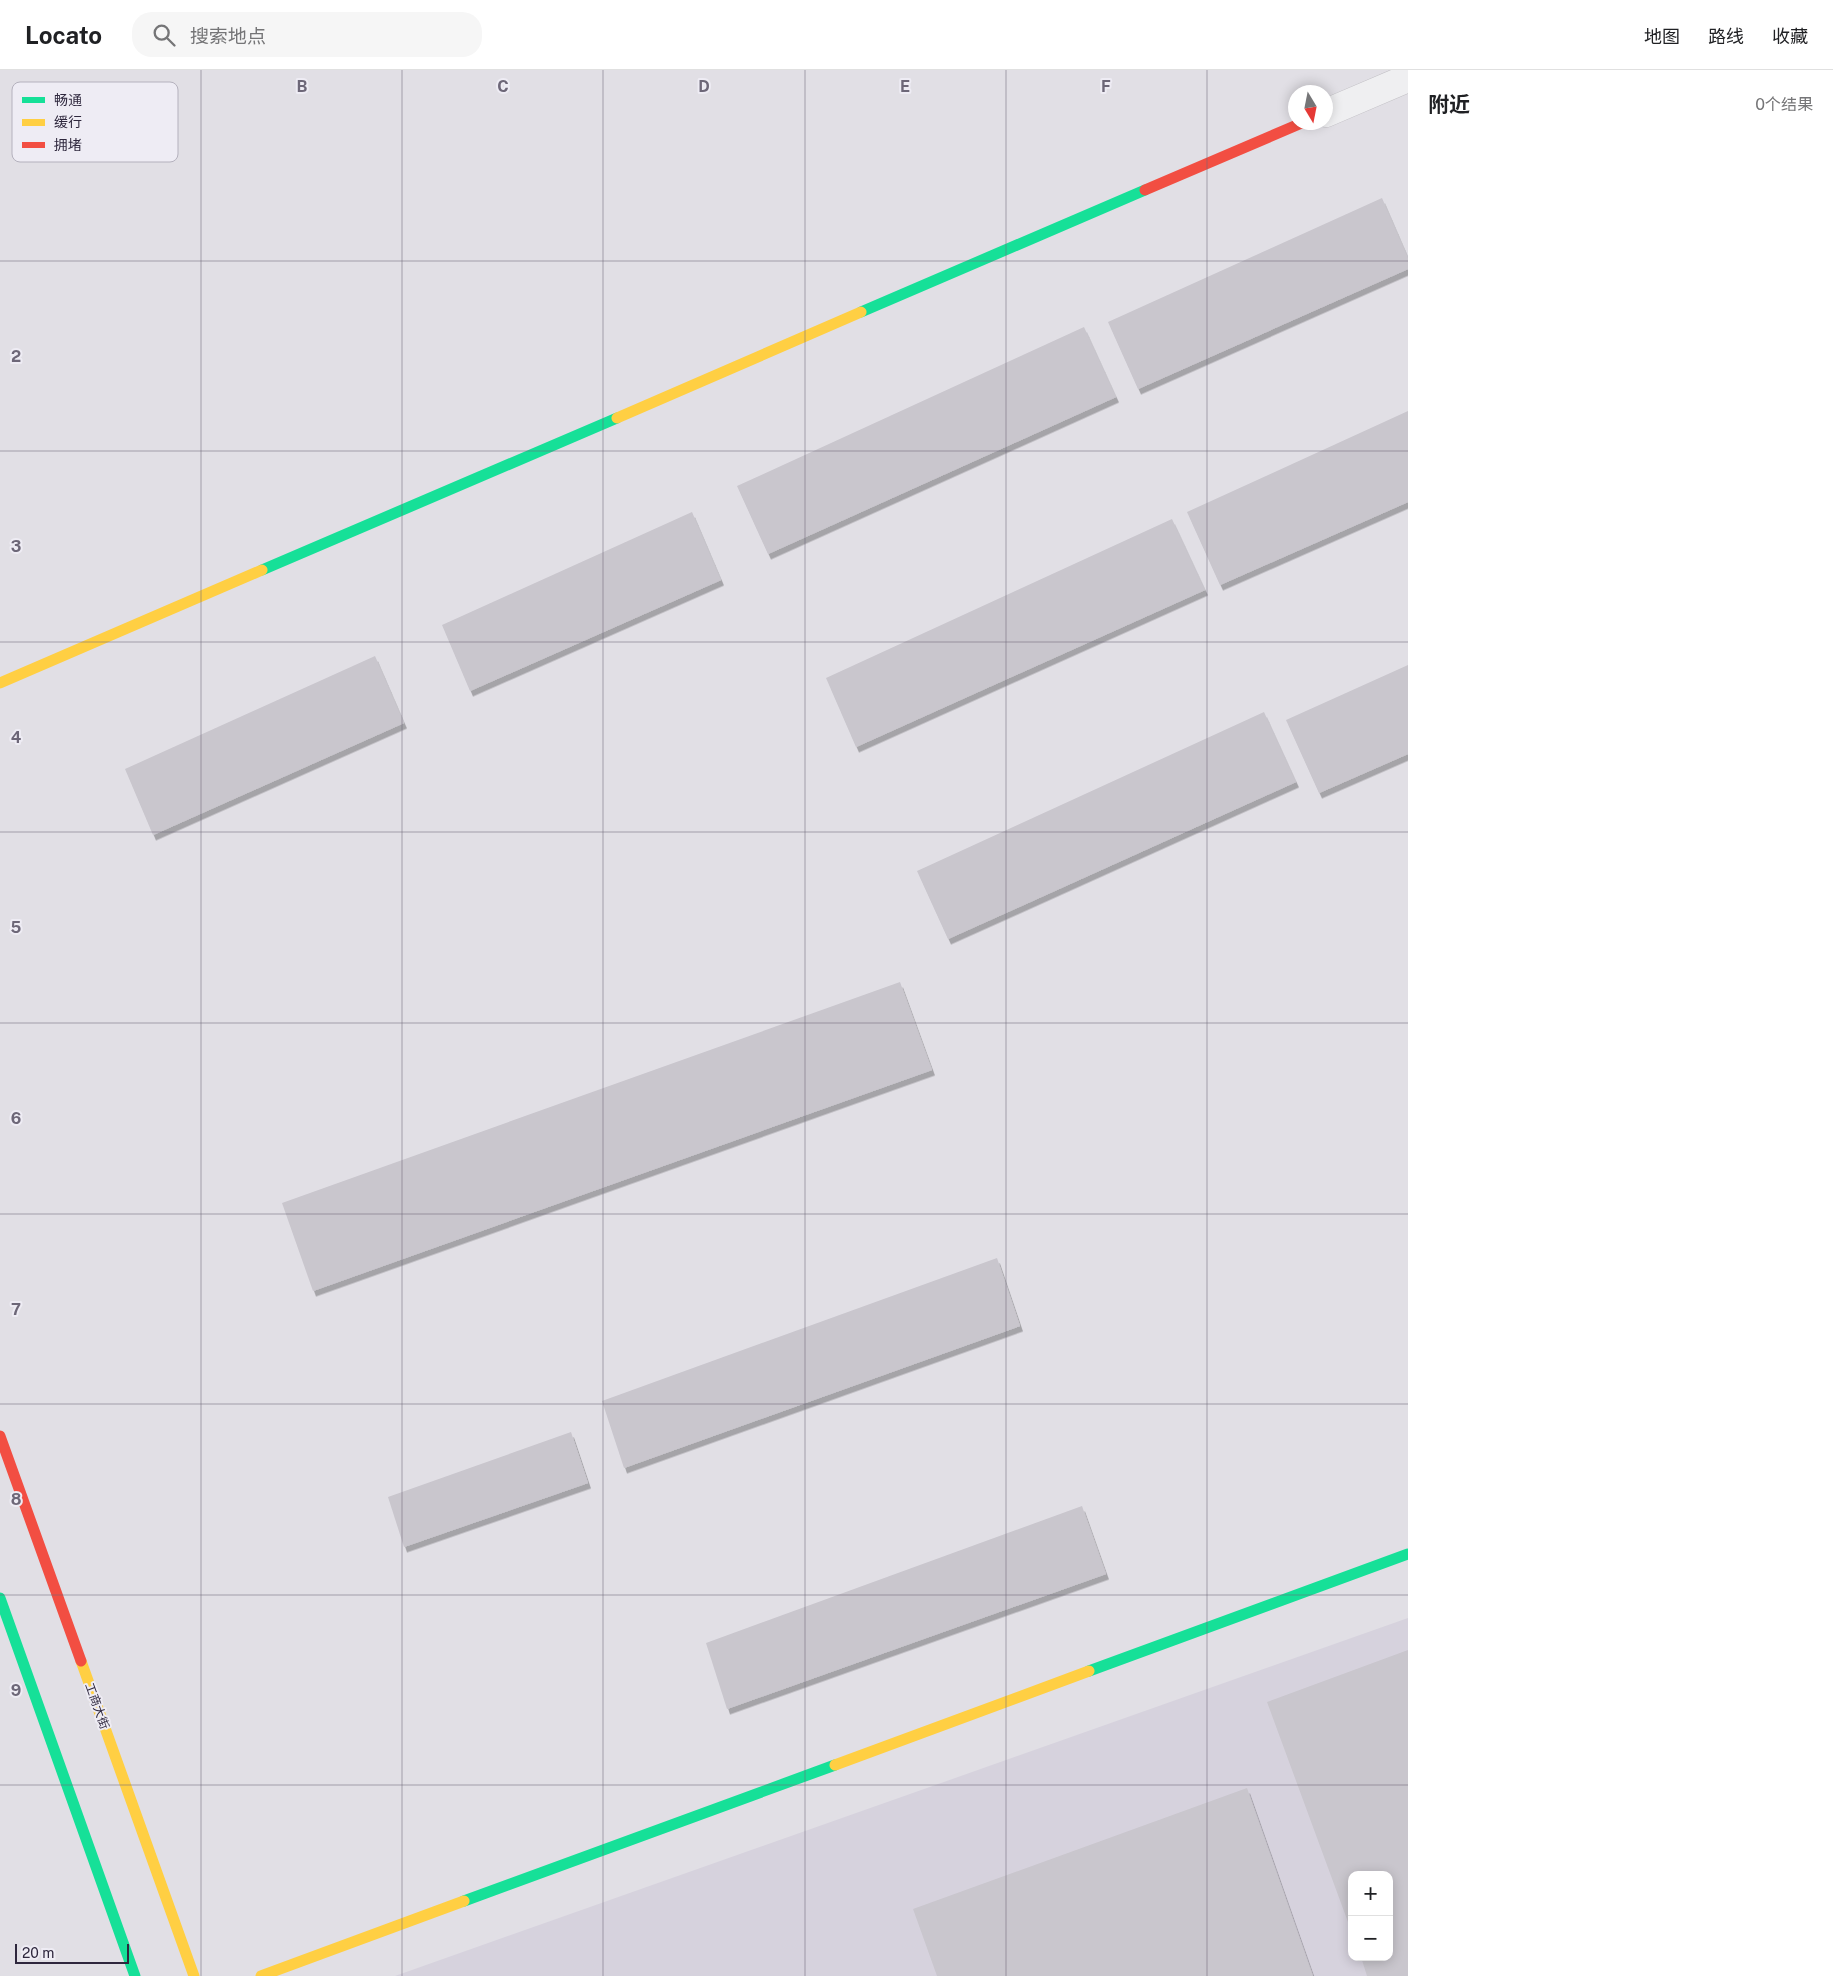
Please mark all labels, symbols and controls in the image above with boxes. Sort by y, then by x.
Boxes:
search box [132,12,482,57]
text: Locato [25,21,102,49]
icon: search [150,21,178,49]
text: 搜索地点 [190,25,266,47]
text: 地图 [1644,26,1680,47]
text: 路线 [1708,26,1744,47]
text: 收藏 [1772,26,1808,47]
text: B [297,77,308,96]
text: C [497,77,509,96]
text: D [698,77,710,96]
text: E [900,77,910,96]
text: F [1101,77,1111,96]
legend [12,82,178,162]
north arrow [1288,85,1333,130]
text: 畅通 [54,92,82,108]
text: 附近 [1428,92,1470,117]
text: 0个结果 [1755,95,1813,114]
text: 缓行 [54,114,82,130]
text: 拥堵 [54,137,82,153]
text: 2 [11,347,21,366]
text: 3 [11,537,21,556]
text: 4 [11,728,22,747]
text: 5 [11,918,22,937]
text: 6 [11,1109,21,1128]
text: 7 [11,1300,21,1319]
text: 8 [11,1490,22,1509]
text: 9 [11,1681,21,1700]
street label: 工商大街 [82,1681,112,1731]
map controls [1348,1871,1393,1961]
button: + [1348,1871,1393,1916]
button: − [1348,1916,1393,1961]
scale bar [15,1941,129,1964]
text: 20 m [22,1945,54,1961]

